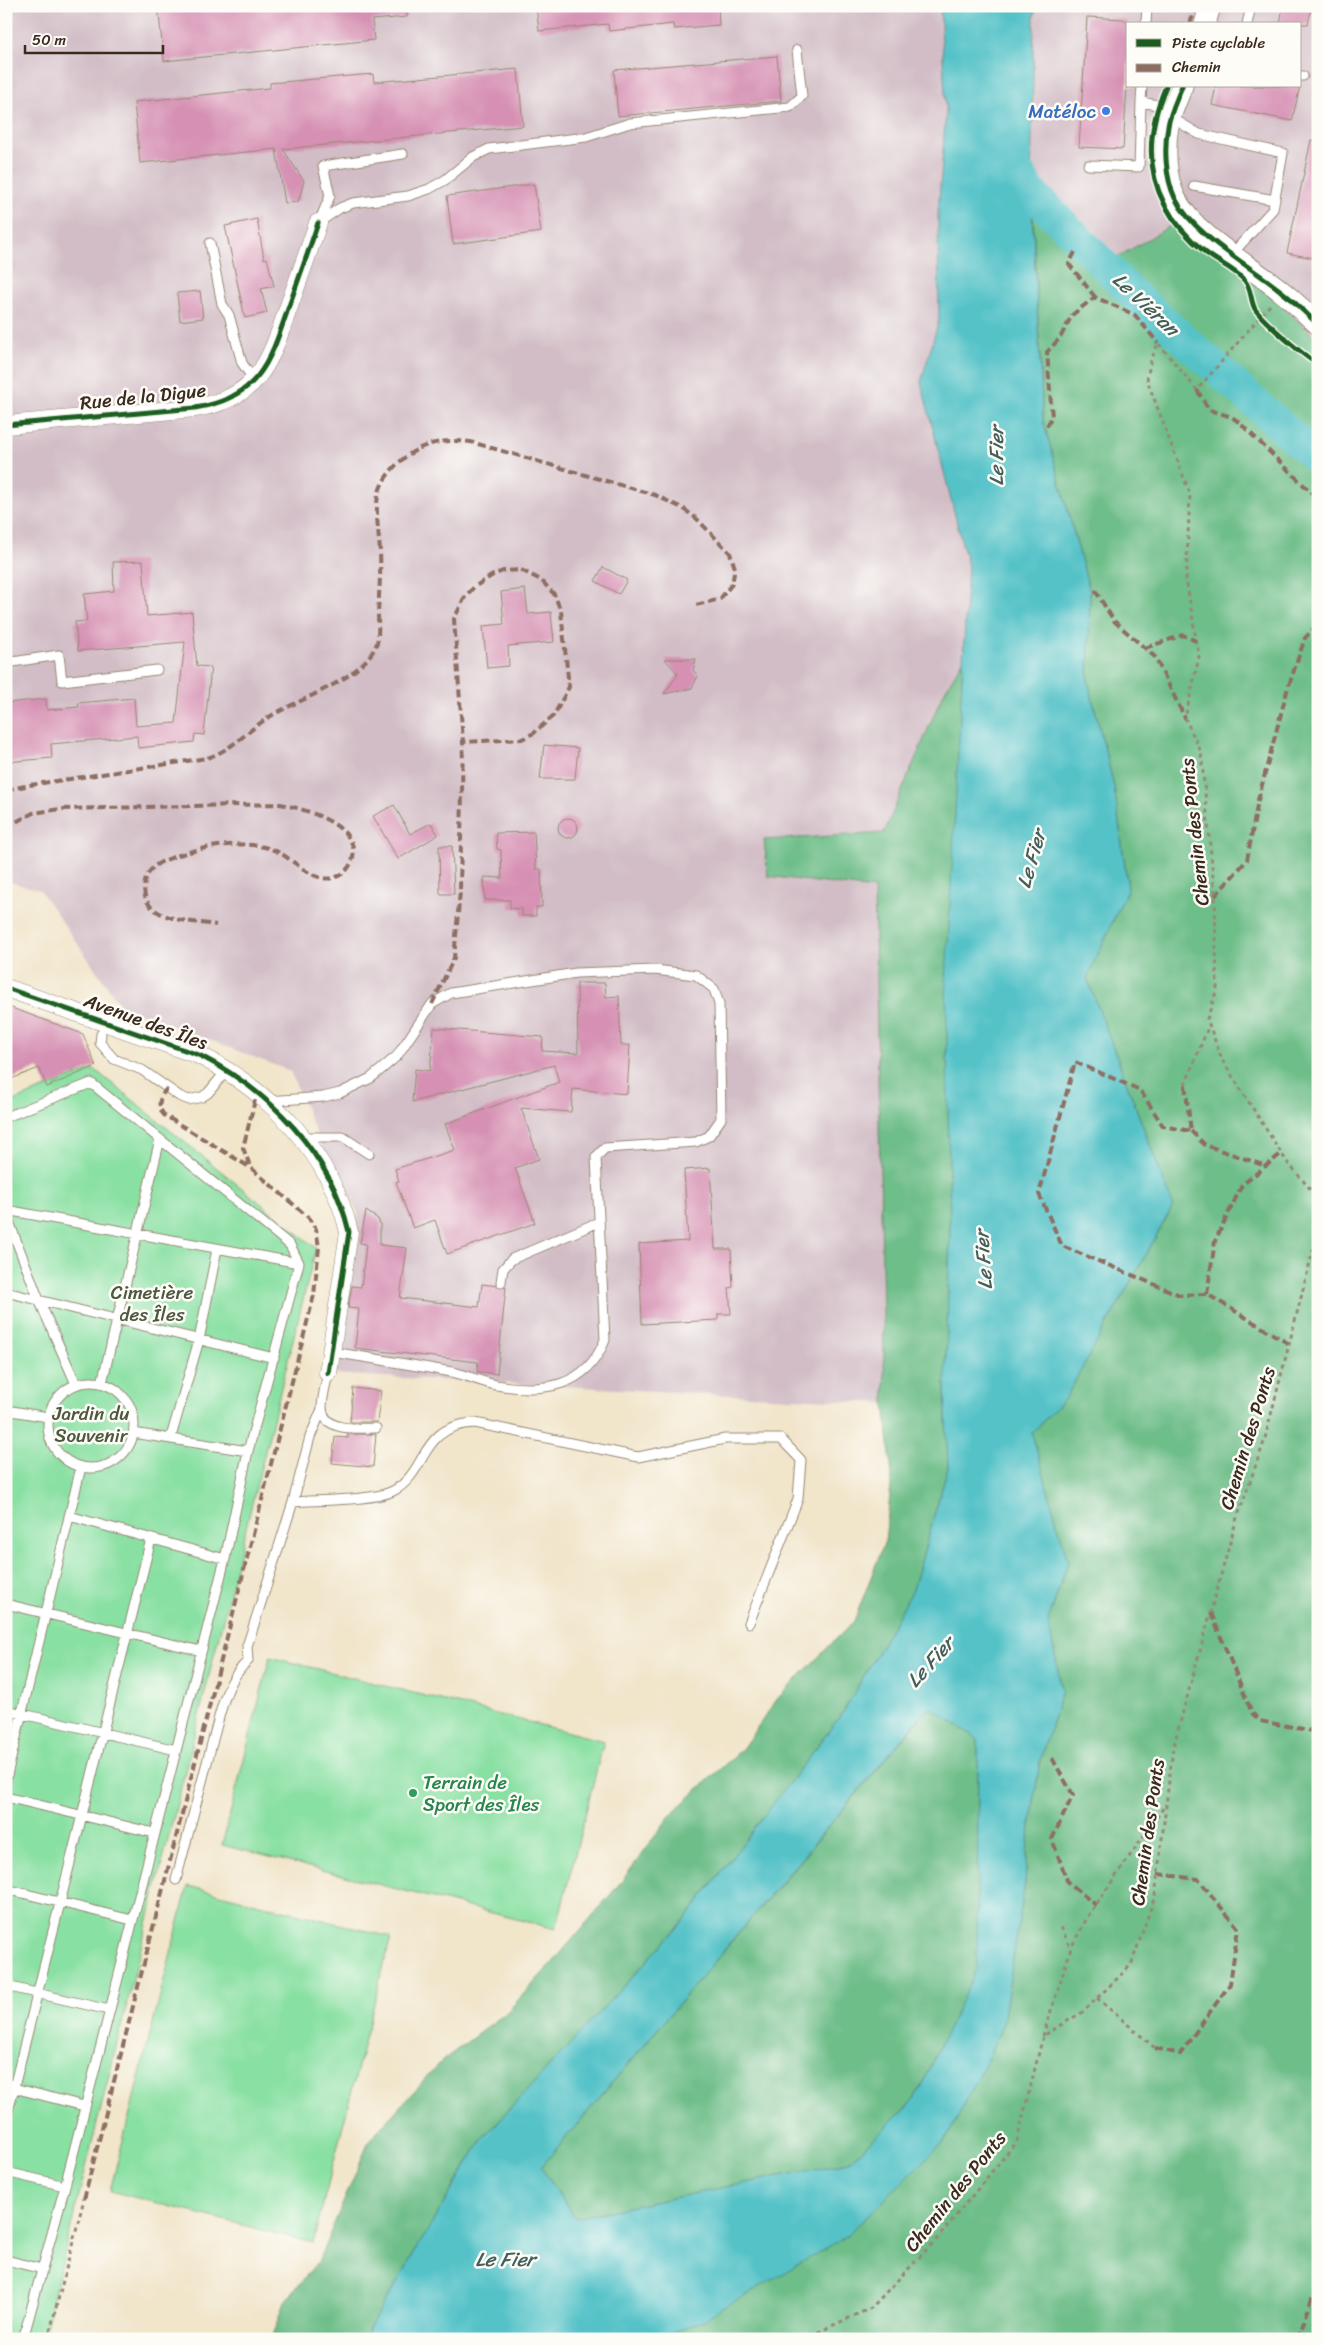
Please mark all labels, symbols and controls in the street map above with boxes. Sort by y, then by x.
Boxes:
scale bar [25,22,162,54]
legend [1126,22,1302,88]
text: 50 m [32,27,67,53]
text: Piste cyclable [1172,30,1265,56]
text: Chemin [1172,54,1221,80]
place label: Matéloc [1028,95,1097,128]
marker: Matéloc [1100,105,1112,117]
water label: Le Viéran [1104,264,1189,346]
street label: Rue de la Digue [78,373,208,420]
water label: Le Fier [979,423,1014,485]
street label: Chemin des Ponts [1170,756,1219,907]
water label: Le Fier [1007,822,1057,892]
street label: Avenue des Îles [78,983,213,1059]
water label: Le Fier [964,1226,1003,1291]
park label: Cimetière des Îles [111,1276,193,1331]
street label: Chemin des Ponts [1210,1362,1285,1514]
park label: Jardin du Souvenir [52,1397,129,1452]
water label: Le Fier [898,1626,966,1696]
street label: Chemin des Ponts [1121,1756,1174,1908]
place label: Terrain de Sport des Îles [423,1766,540,1821]
marker: Terrain de Sport des Îles [407,1787,419,1799]
street label: Chemin des Ponts [896,2123,1015,2259]
water label: Le Fier [476,2242,538,2277]

